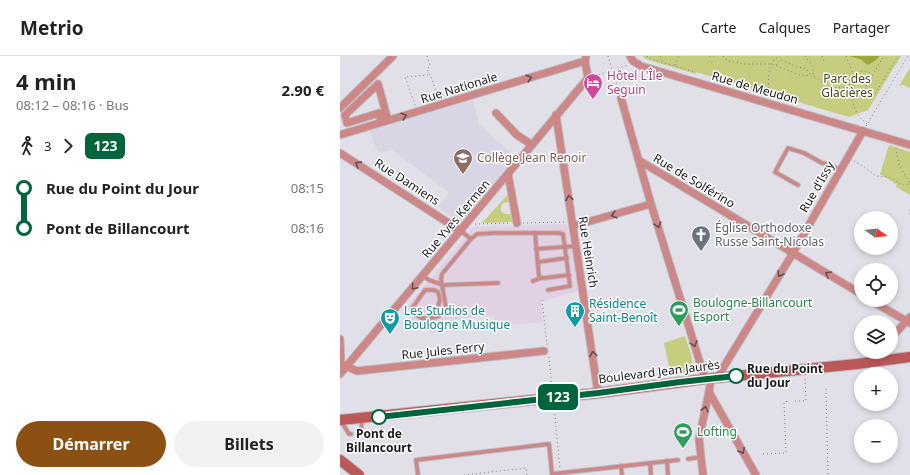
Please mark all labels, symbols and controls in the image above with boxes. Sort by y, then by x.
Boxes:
text: Metrio [20,15,84,41]
text: Carte [701,18,737,37]
text: Calques [759,18,811,37]
text: Partager [833,18,890,37]
text: 4 min [16,66,77,96]
place label: Hôtel L'Île Seguin [607,67,663,98]
street label: Rue de Meudon [710,67,800,108]
street label: Rue Nationale [418,68,499,107]
park label: Parc des Glacières [821,70,873,101]
hotel icon: Hôtel L'Île Seguin [582,72,604,100]
one-way arrow [525,74,532,83]
text: 2.90 € [282,80,324,100]
text: 08:12 – 08:16 · Bus [16,96,129,114]
one-way arrow [400,112,407,121]
icon: walk [16,135,38,157]
icon: forward [57,135,79,157]
text: 123 [93,136,117,155]
text: 3 [44,137,51,155]
school or university icon: Collège Jean Renoir [452,147,474,175]
place label: Collège Jean Renoir [477,149,586,166]
street label: Rue de Solférino [650,149,738,212]
street label: Rue Damiens [371,154,443,209]
street label: Rue d'Issy [795,157,838,215]
one-way arrow [355,161,362,169]
street label: Rue Yves Kermen [418,176,494,262]
text: Rue du Point du Jour [46,178,199,198]
text: 08:15 [291,179,324,197]
one-way arrow [565,195,574,201]
one-way arrow [610,210,617,219]
north arrow [854,211,898,255]
map controls [854,211,898,463]
street label: Rue Heinrich [574,215,603,289]
text: Pont de Billancourt [46,218,189,238]
text: 08:16 [291,219,324,237]
place label: Église Orthodoxe Russe Saint-Nicolas [715,219,824,250]
one-way arrow [653,222,662,229]
church icon: Église Orthodoxe Russe Saint-Nicolas [690,224,712,252]
button: locate [854,263,898,307]
one-way arrow [777,270,784,277]
one-way arrow [824,272,832,279]
one-way arrow [411,282,418,289]
place label: Boulogne-Billancourt Esport [693,294,813,325]
place label: Résidence Saint-Benoît [589,295,658,326]
sports icon: Boulogne-Billancourt Esport [668,299,690,327]
building icon: Résidence Saint-Benoît [564,300,586,328]
place label: Les Studios de Boulogne Musique [404,302,510,333]
theatre icon: Les Studios de Boulogne Musique [379,307,401,335]
button: layers [854,315,898,359]
street label: Rue Jules Ferry [401,338,486,363]
one-way arrow [689,340,698,347]
one-way arrow [589,351,597,357]
street label: Boulevard Jean Jaurès [597,356,721,387]
place label: Rue du Point du Jour [747,360,823,391]
button: + [854,367,898,411]
marker: Rue du Point du Jour [728,368,744,384]
line badge: 123 [535,384,581,410]
text: 123 [546,387,570,406]
one-way arrow [701,406,709,412]
marker: Pont de Billancourt [371,409,387,425]
button: − [854,419,898,463]
button: Démarrer [16,421,166,467]
button: Billets [174,421,324,467]
sports icon: Lofting [672,421,694,449]
place label: Lofting [697,423,737,440]
place label: Pont de Billancourt [346,425,412,456]
one-way arrow [737,447,745,454]

